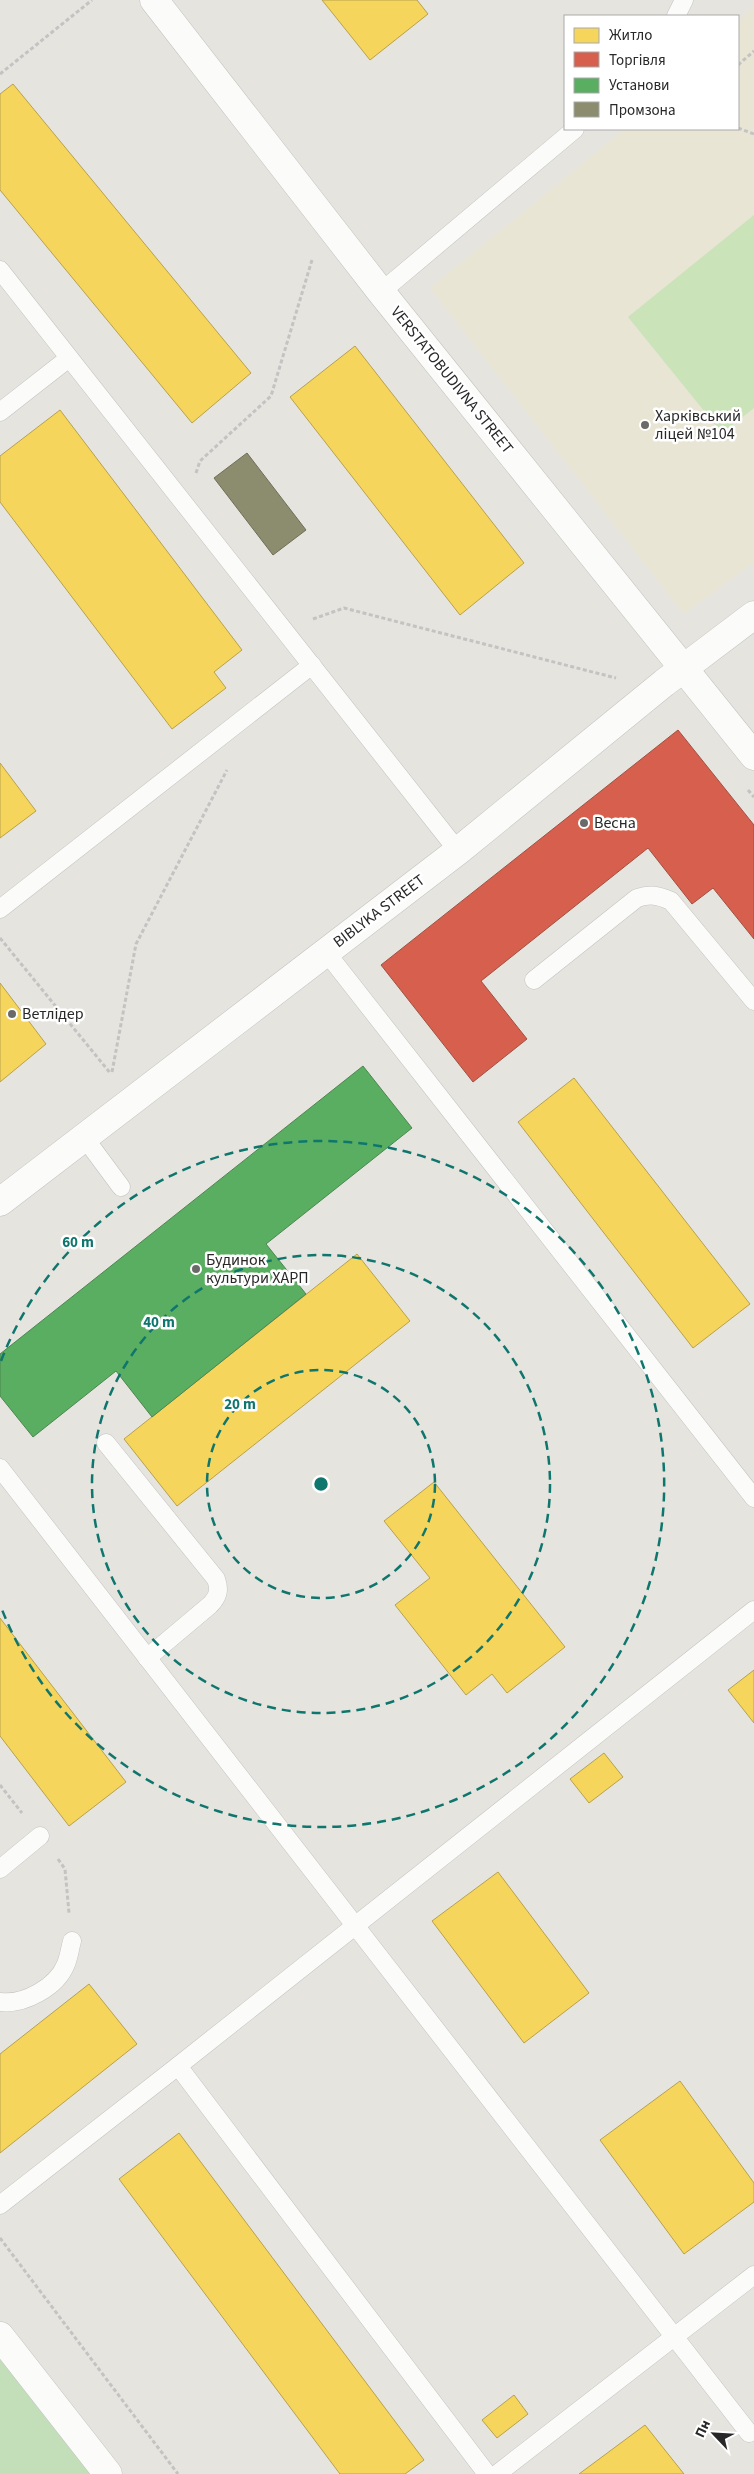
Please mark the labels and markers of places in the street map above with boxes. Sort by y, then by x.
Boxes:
place label: Харківський ліцей №104 [655,405,741,445]
marker: Харківський ліцей №104 [639,419,651,431]
place label: Весна [594,812,636,834]
marker: Весна [578,817,590,829]
place label: Ветлідер [22,1003,84,1025]
marker: Ветлідер [6,1008,18,1020]
place label: Будинок культури ХАРП [206,1249,309,1289]
marker: Будинок культури ХАРП [190,1263,202,1275]
centre of rings [312,1475,330,1493]

